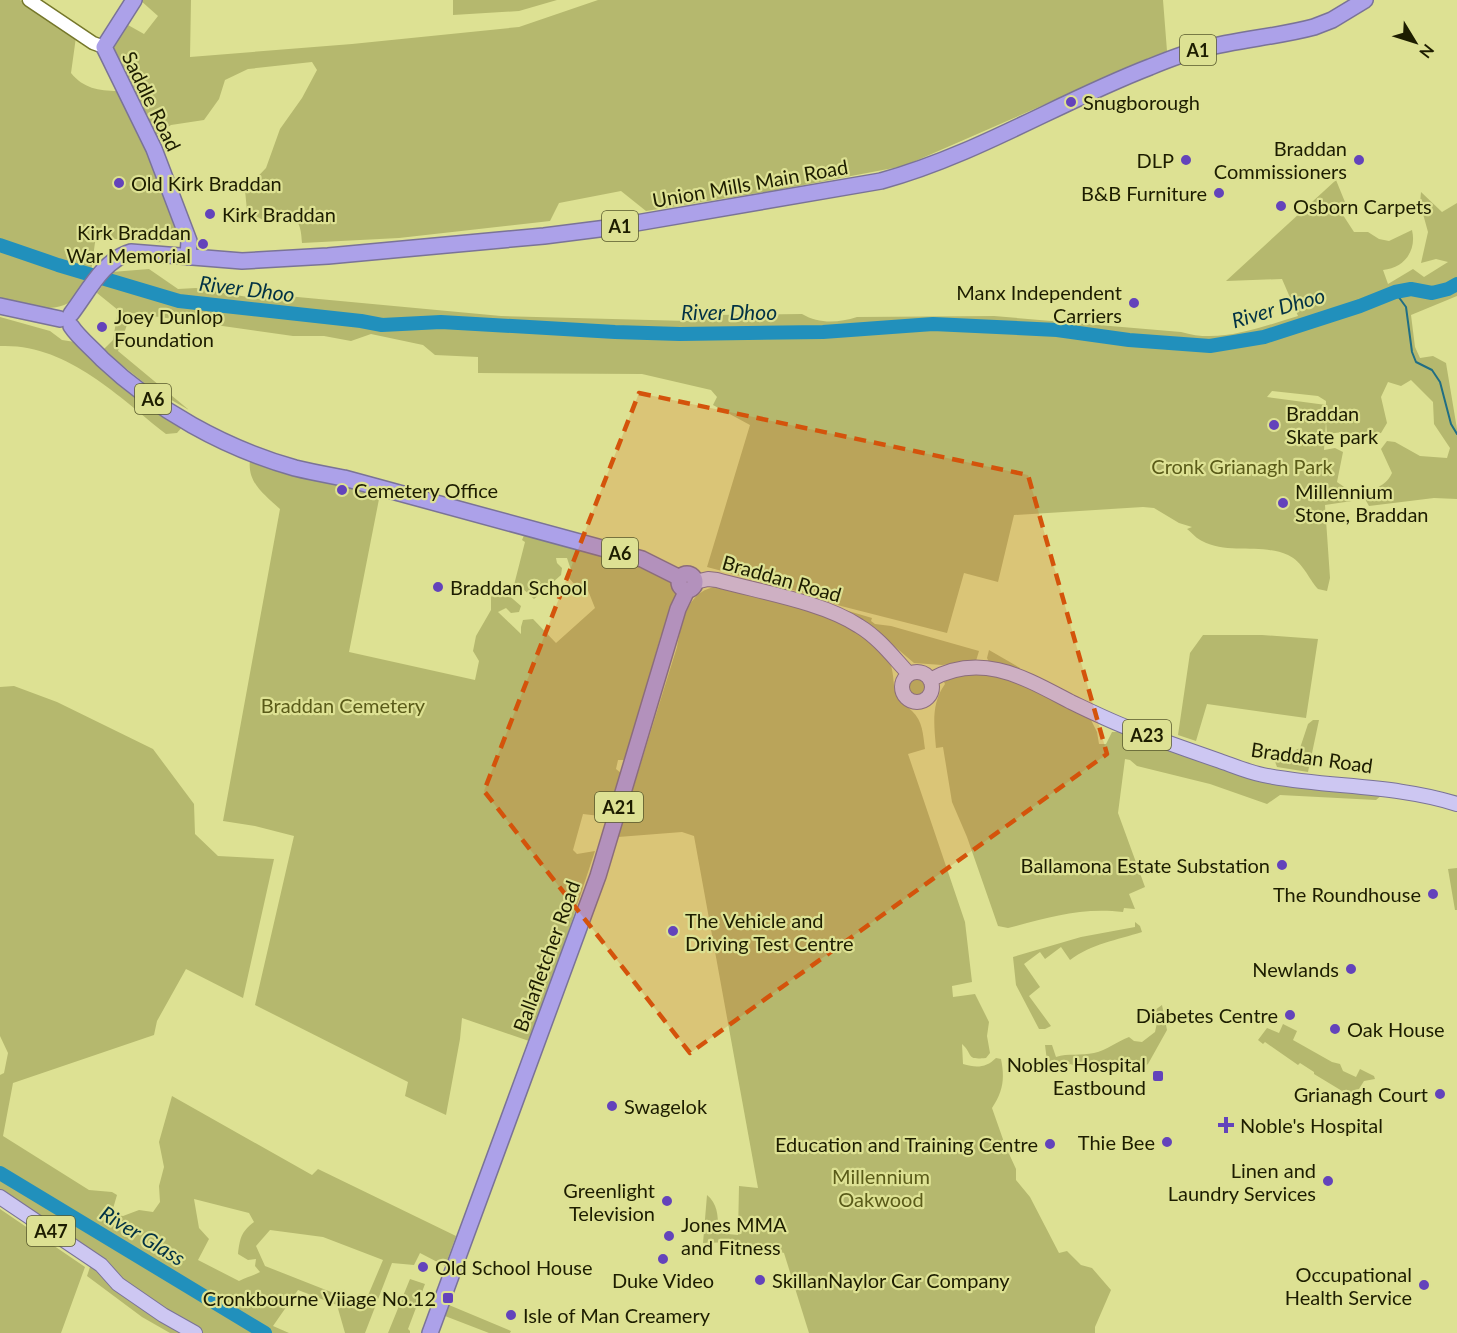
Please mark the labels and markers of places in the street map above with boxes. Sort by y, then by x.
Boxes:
place label: Snugborough [1083,90,1200,114]
marker: Snugborough [1064,95,1078,109]
place label: Braddan Commissioners [1214,136,1347,183]
place label: DLP [1137,148,1174,172]
marker: DLP [1179,153,1193,167]
marker: Braddan Commissioners [1352,153,1366,167]
place label: Old Kirk Braddan [131,171,282,195]
marker: Old Kirk Braddan [112,176,126,190]
place label: B&B Furniture [1081,181,1207,205]
marker: B&B Furniture [1212,186,1226,200]
place label: Osborn Carpets [1293,194,1432,218]
marker: Osborn Carpets [1274,199,1288,213]
place label: Kirk Braddan [222,202,336,226]
marker: Kirk Braddan [203,207,217,221]
place label: Kirk Braddan War Memorial [66,220,191,267]
marker: Kirk Braddan War Memorial [196,237,210,251]
place label: Manx Independent Carriers [956,280,1122,327]
marker: Manx Independent Carriers [1127,296,1141,310]
place label: Joey Dunlop Foundation [114,304,223,351]
marker: Joey Dunlop Foundation [95,320,109,334]
place label: Braddan Skate park [1286,401,1379,448]
marker: Braddan Skate park [1267,418,1281,432]
place label: Cemetery Office [354,478,498,502]
place label: Millennium Stone, Braddan [1295,479,1429,526]
marker: Cemetery Office [335,483,349,497]
marker: Millennium Stone, Braddan [1276,496,1290,510]
place label: Braddan School [450,575,587,599]
marker: Braddan School [431,580,445,594]
place label: Ballamona Estate Substation [1021,853,1270,877]
marker: Ballamona Estate Substation [1275,858,1289,872]
place label: The Roundhouse [1273,882,1421,906]
marker: The Roundhouse [1426,887,1440,901]
place label: The Vehicle and Driving Test Centre [685,908,854,955]
marker: The Vehicle and Driving Test Centre [666,924,680,938]
place label: Newlands [1252,957,1339,981]
marker: Newlands [1344,962,1358,976]
place label: Diabetes Centre [1136,1003,1278,1027]
marker: Diabetes Centre [1283,1008,1297,1022]
place label: Oak House [1347,1017,1445,1041]
marker: Oak House [1328,1022,1342,1036]
place label: Nobles Hospital Eastbound [1007,1052,1146,1099]
marker: Nobles Hospital Eastbound [1151,1069,1165,1083]
place label: Grianagh Court [1294,1082,1428,1106]
marker: Grianagh Court [1433,1087,1447,1101]
place label: Swagelok [624,1094,708,1118]
marker: Swagelok [605,1099,619,1113]
place label: Noble's Hospital [1240,1113,1383,1137]
marker: Noble's Hospital [1217,1116,1235,1134]
place label: Thie Bee [1078,1130,1155,1154]
place label: Education and Training Centre [775,1132,1038,1156]
marker: Thie Bee [1160,1135,1174,1149]
marker: Education and Training Centre [1043,1137,1057,1151]
place label: Linen and Laundry Services [1168,1158,1316,1205]
marker: Linen and Laundry Services [1321,1174,1335,1188]
place label: Greenlight Television [563,1178,655,1225]
marker: Greenlight Television [660,1194,674,1208]
place label: Jones MMA and Fitness [681,1212,787,1259]
marker: Jones MMA and Fitness [662,1229,676,1243]
marker: Duke Video [656,1252,670,1266]
place label: Old School House [435,1255,593,1279]
marker: Old School House [416,1260,430,1274]
place label: Occupational Health Service [1285,1262,1412,1309]
place label: Duke Video [612,1268,714,1292]
place label: SkillanNaylor Car Company [772,1268,1010,1292]
marker: SkillanNaylor Car Company [753,1273,767,1287]
marker: Occupational Health Service [1417,1278,1431,1292]
place label: Cronkbourne Viiage No.12 [203,1286,436,1310]
marker: Cronkbourne Viiage No.12 [441,1291,455,1305]
place label: Isle of Man Creamery [523,1303,711,1327]
marker: Isle of Man Creamery [504,1308,518,1322]

